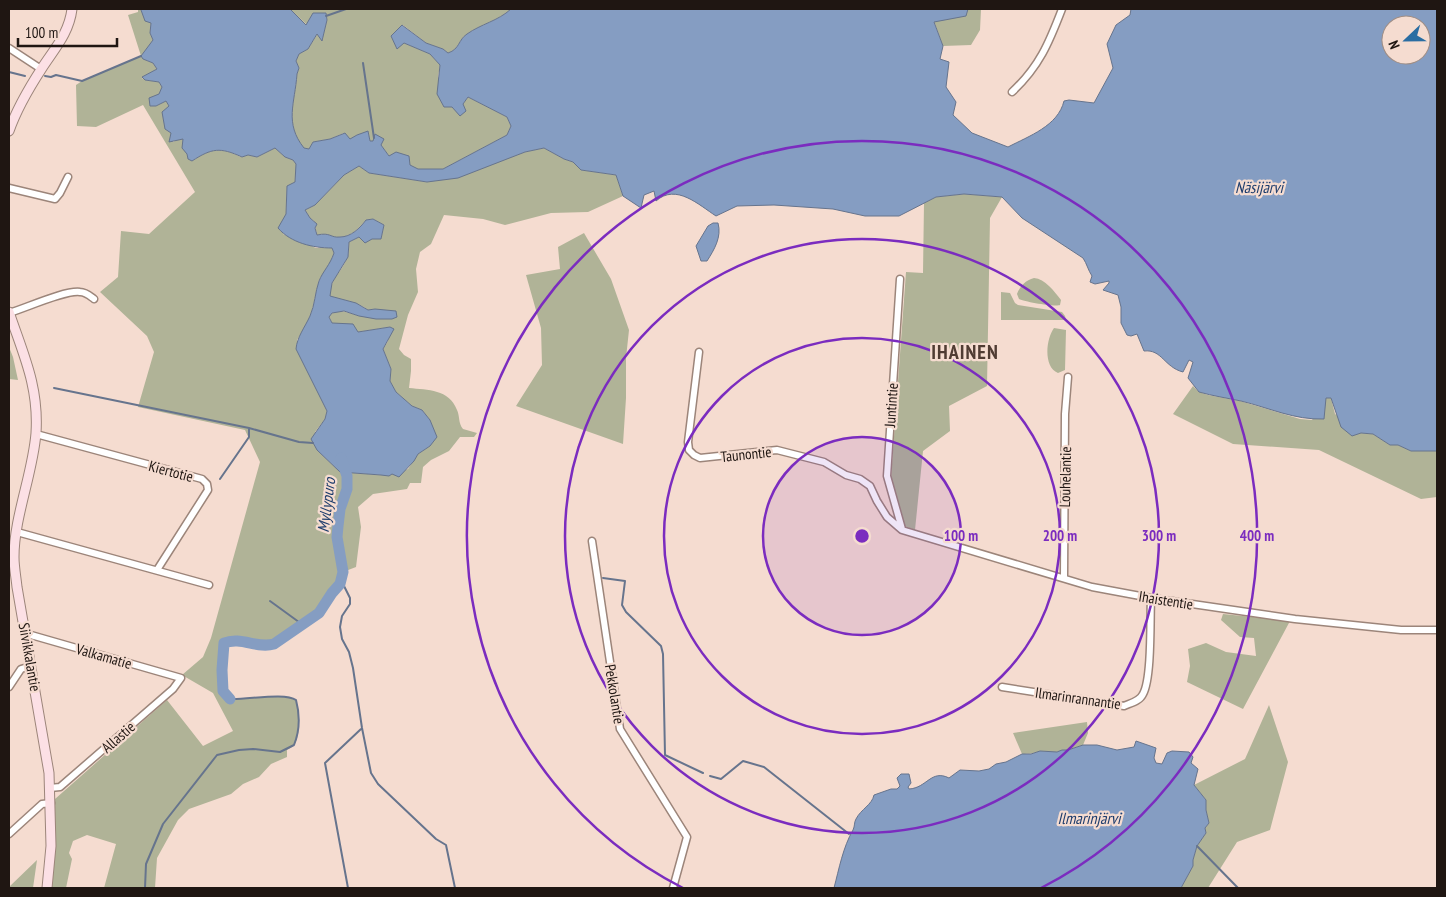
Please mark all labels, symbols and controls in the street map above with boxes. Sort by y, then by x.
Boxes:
scale bar [18,15,116,47]
north arrow [1381,15,1431,65]
text: 100 m [25,23,58,42]
text: N [1384,38,1404,52]
water label: Näsijärvi [1235,177,1285,197]
district label: IHAINEN [931,339,999,365]
street label: Juntintie [880,382,902,429]
street label: Taunontie [720,442,772,466]
street label: Louhelantie [1055,446,1075,508]
street label: Kiertotie [147,456,195,486]
water label: Myllypuro [313,475,339,533]
text: 100 m [944,526,978,545]
text: 200 m [1043,526,1077,545]
text: 300 m [1142,526,1176,545]
text: 400 m [1240,526,1274,545]
centre of rings [853,527,871,545]
street label: Ihaistentie [1137,586,1195,614]
street label: Siivikkalantie [15,621,45,693]
street label: Valkamatie [73,639,134,673]
street label: Pekkolantie [601,663,629,725]
street label: Ilmarinrannantie [1034,683,1122,713]
street label: Allastie [97,717,139,757]
water label: Ilmarinjärvi [1057,808,1123,828]

